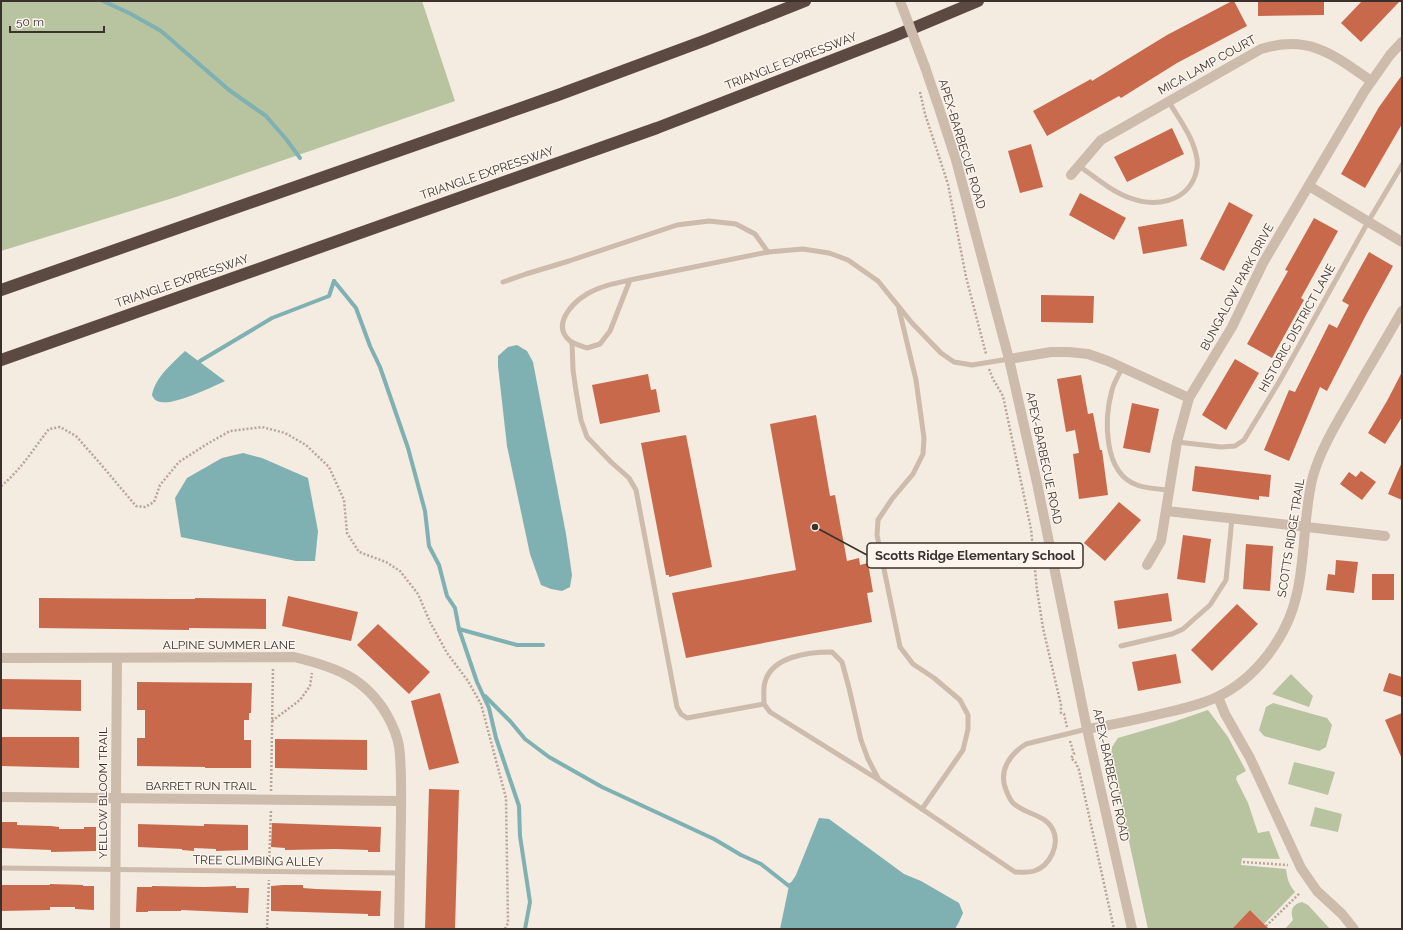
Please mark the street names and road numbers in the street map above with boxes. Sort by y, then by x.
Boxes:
street label: TRIANGLE EXPRESSWAY [723,29,859,93]
street label: MICA LAMP COURT [1156,32,1259,98]
street label: APEX-BARBECUE ROAD [936,77,989,211]
street label: TRIANGLE EXPRESSWAY [418,144,556,202]
street label: BUNGALOW PARK DRIVE [1198,221,1276,353]
street label: TRIANGLE EXPRESSWAY [113,252,251,310]
street label: HISTORIC DISTRICT LANE [1256,262,1338,394]
street label: APEX-BARBECUE ROAD [1023,390,1065,526]
street label: SCOTTS RIDGE TRAIL [1275,477,1307,599]
street label: ALPINE SUMMER LANE [163,638,295,652]
street label: APEX-BARBECUE ROAD [1090,707,1132,843]
street label: YELLOW BLOOM TRAIL [96,727,110,859]
street label: BARRET RUN TRAIL [145,779,257,793]
street label: TREE CLIMBING ALLEY [193,853,323,869]

